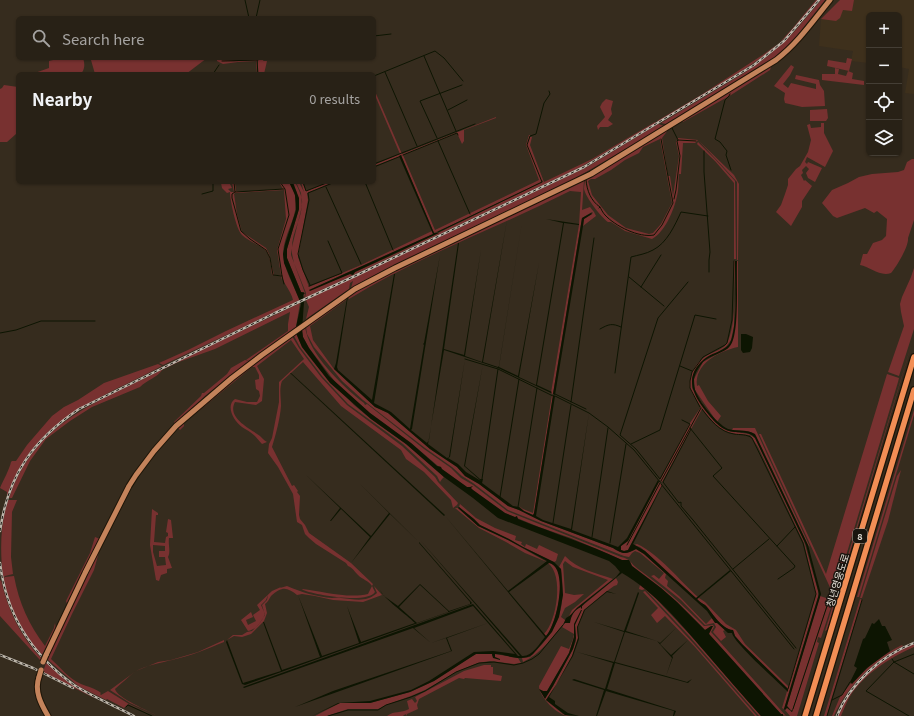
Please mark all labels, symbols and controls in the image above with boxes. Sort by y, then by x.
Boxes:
map controls [866,12,902,156]
button: + [866,12,902,48]
search box [16,16,376,60]
icon: search [30,27,52,49]
text: Search here [62,28,144,49]
button: − [866,48,902,84]
button: locate [866,84,902,120]
text: Nearby [32,86,92,111]
text: 0 results [309,89,360,108]
button: layers [866,120,902,156]
road number: 8 [853,529,867,543]
street label: 청년영웅도로 [822,551,852,609]

